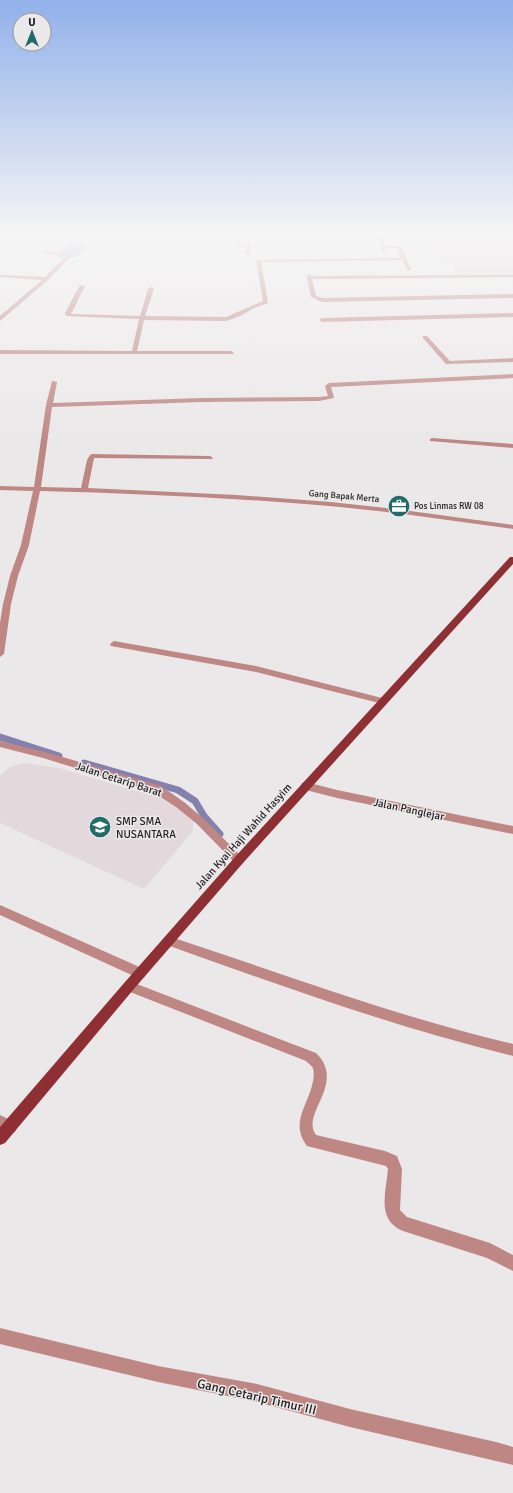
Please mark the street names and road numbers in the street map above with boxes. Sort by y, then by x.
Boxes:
street label: Gang Bapak Merta [308,488,380,505]
street label: Jalan Cetarip Barat [74,759,164,800]
street label: Jalan Kyai Haji Wahid Hasyim [192,781,294,892]
street label: Jalan Panglejar [372,796,446,823]
street label: Gang Cetarip Timur III [196,1375,318,1418]

